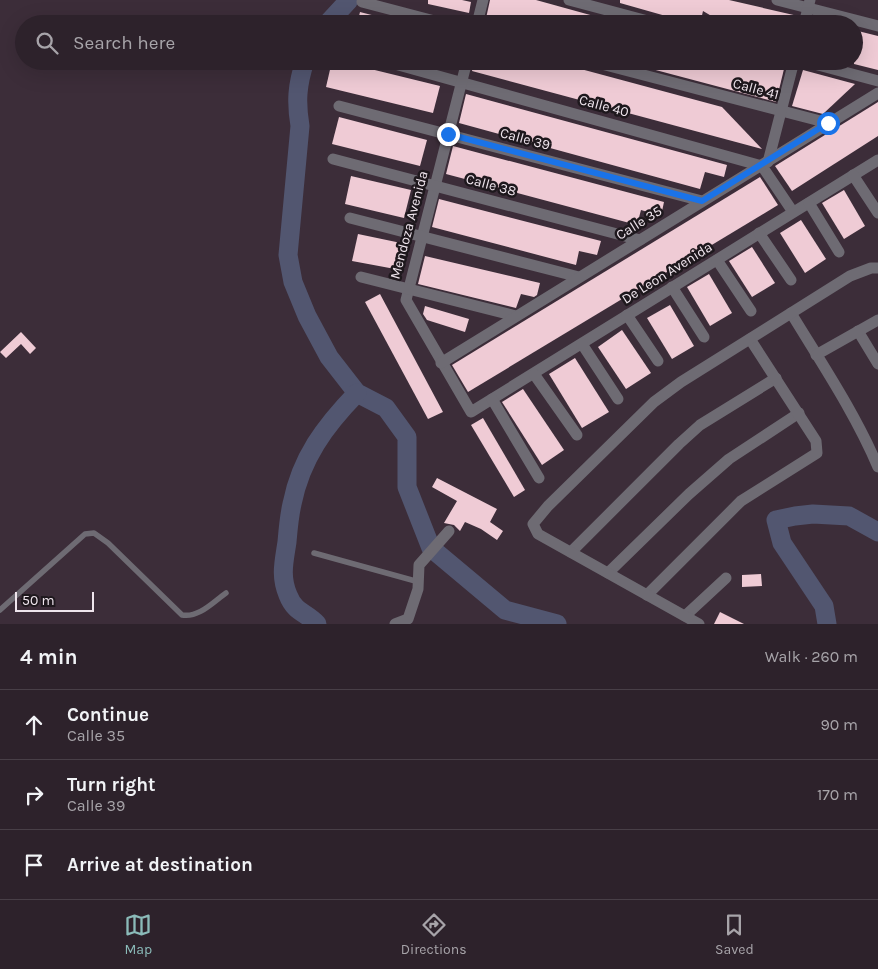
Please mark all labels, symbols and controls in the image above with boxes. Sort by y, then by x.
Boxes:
search box [15,15,863,70]
icon: search [33,29,61,57]
text: Search here [73,32,175,54]
street label: Calle 41 [731,75,781,103]
street label: Calle 40 [577,91,631,121]
route start [817,112,840,135]
route end [437,123,460,146]
street label: Calle 39 [498,124,552,154]
street label: Mendoza Avenida [386,169,432,281]
street label: Calle 38 [464,170,518,200]
street label: Calle 35 [613,202,665,244]
street label: De Leon Avenida [619,238,715,308]
scale bar [15,589,94,612]
text: 50 m [22,592,55,609]
text: 4 min [20,645,78,669]
text: Walk · 260 m [765,647,858,666]
text: Continue [67,704,149,726]
icon: ahead [20,711,48,739]
text: 90 m [820,715,858,734]
text: Calle 35 [67,726,125,745]
text: Turn right [67,774,156,796]
icon: right [20,781,48,809]
text: 170 m [817,785,858,804]
text: Calle 39 [67,796,125,815]
icon: arrive [20,851,48,879]
text: Arrive at destination [67,854,253,876]
tab: Map [124,911,152,958]
tab: Directions [401,911,467,958]
tab: Saved [715,911,754,958]

